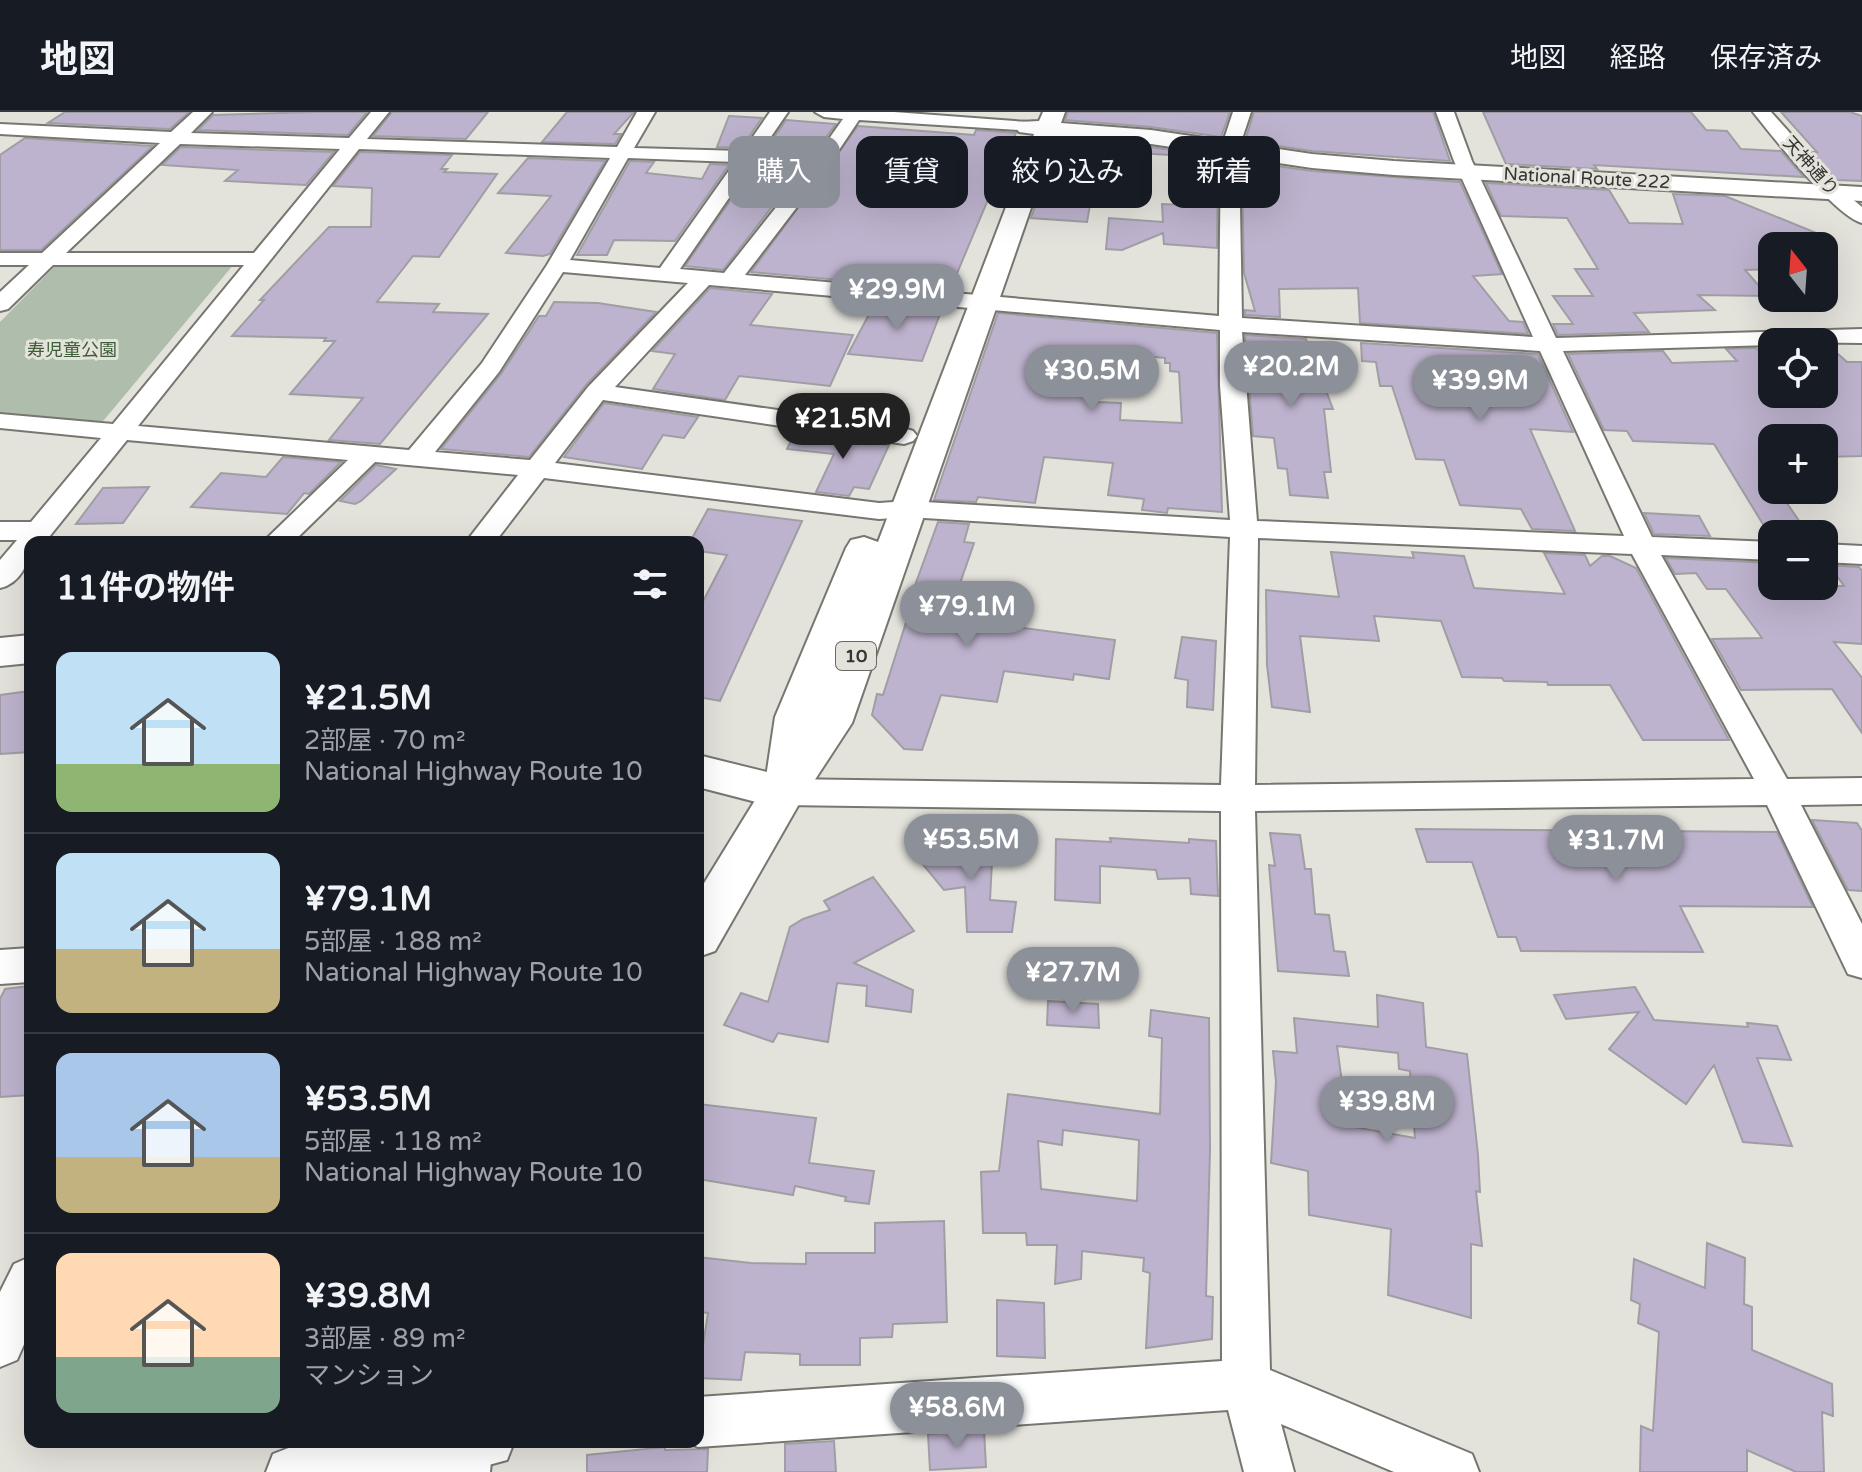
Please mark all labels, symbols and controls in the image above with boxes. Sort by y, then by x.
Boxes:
text: 地図 [40,37,116,83]
text: 地図 [1510,41,1566,75]
text: 経路 [1610,41,1666,75]
text: 保存済み [1710,41,1822,75]
street label: 天神通り [1779,132,1843,200]
chip: 購入 [728,136,840,208]
chip: 賃貸 [856,136,968,208]
chip: 絞り込み [984,136,1152,208]
chip: 新着 [1168,136,1280,208]
street label: National Route 222 [1503,163,1671,193]
north arrow [1758,232,1838,312]
map controls [1758,232,1838,600]
pin: ¥29.9M [832,264,962,332]
text: ¥29.9M [848,274,946,305]
button: locate [1758,328,1838,408]
park label: 寿児童公園 [27,339,117,361]
pin: ¥20.2M [1226,341,1356,409]
pin: ¥30.5M [1027,345,1157,413]
text: ¥20.2M [1242,351,1340,382]
text: ¥30.5M [1043,355,1141,386]
pin: ¥39.9M [1415,355,1545,423]
text: ¥39.9M [1431,365,1529,396]
pin: ¥21.5M [778,393,908,461]
text: ¥21.5M [794,403,892,434]
button: + [1758,424,1838,504]
button: − [1758,520,1838,600]
icon: filters [628,562,672,606]
text: 11件の物件 [56,568,235,609]
pin: ¥79.1M [902,581,1032,649]
text: ¥79.1M [918,591,1016,622]
road number: 10 [836,642,876,670]
text: ¥21.5M [304,678,432,719]
icon: home [120,684,216,780]
text: 2部屋 · 70 m² [304,725,466,756]
text: National Highway Route 10 [304,756,643,787]
pin: ¥53.5M [906,814,1036,882]
pin: ¥31.7M [1551,815,1681,883]
text: ¥53.5M [922,824,1020,855]
text: ¥31.7M [1567,825,1665,856]
text: ¥79.1M [304,879,432,920]
icon: home [120,885,216,981]
text: 5部屋 · 188 m² [304,926,482,957]
pin: ¥27.7M [1008,947,1138,1015]
text: National Highway Route 10 [304,957,643,988]
text: ¥27.7M [1025,957,1121,988]
pin: ¥39.8M [1322,1076,1452,1144]
text: ¥53.5M [304,1079,432,1120]
icon: home [120,1085,216,1181]
text: ¥39.8M [1338,1086,1436,1117]
text: 5部屋 · 118 m² [304,1126,482,1157]
text: National Highway Route 10 [304,1157,643,1188]
text: ¥39.8M [304,1276,432,1317]
icon: home [120,1285,216,1381]
text: 3部屋 · 89 m² [304,1323,466,1354]
text: マンション [304,1360,434,1391]
pin: ¥58.6M [892,1382,1022,1450]
text: ¥58.6M [908,1392,1006,1423]

